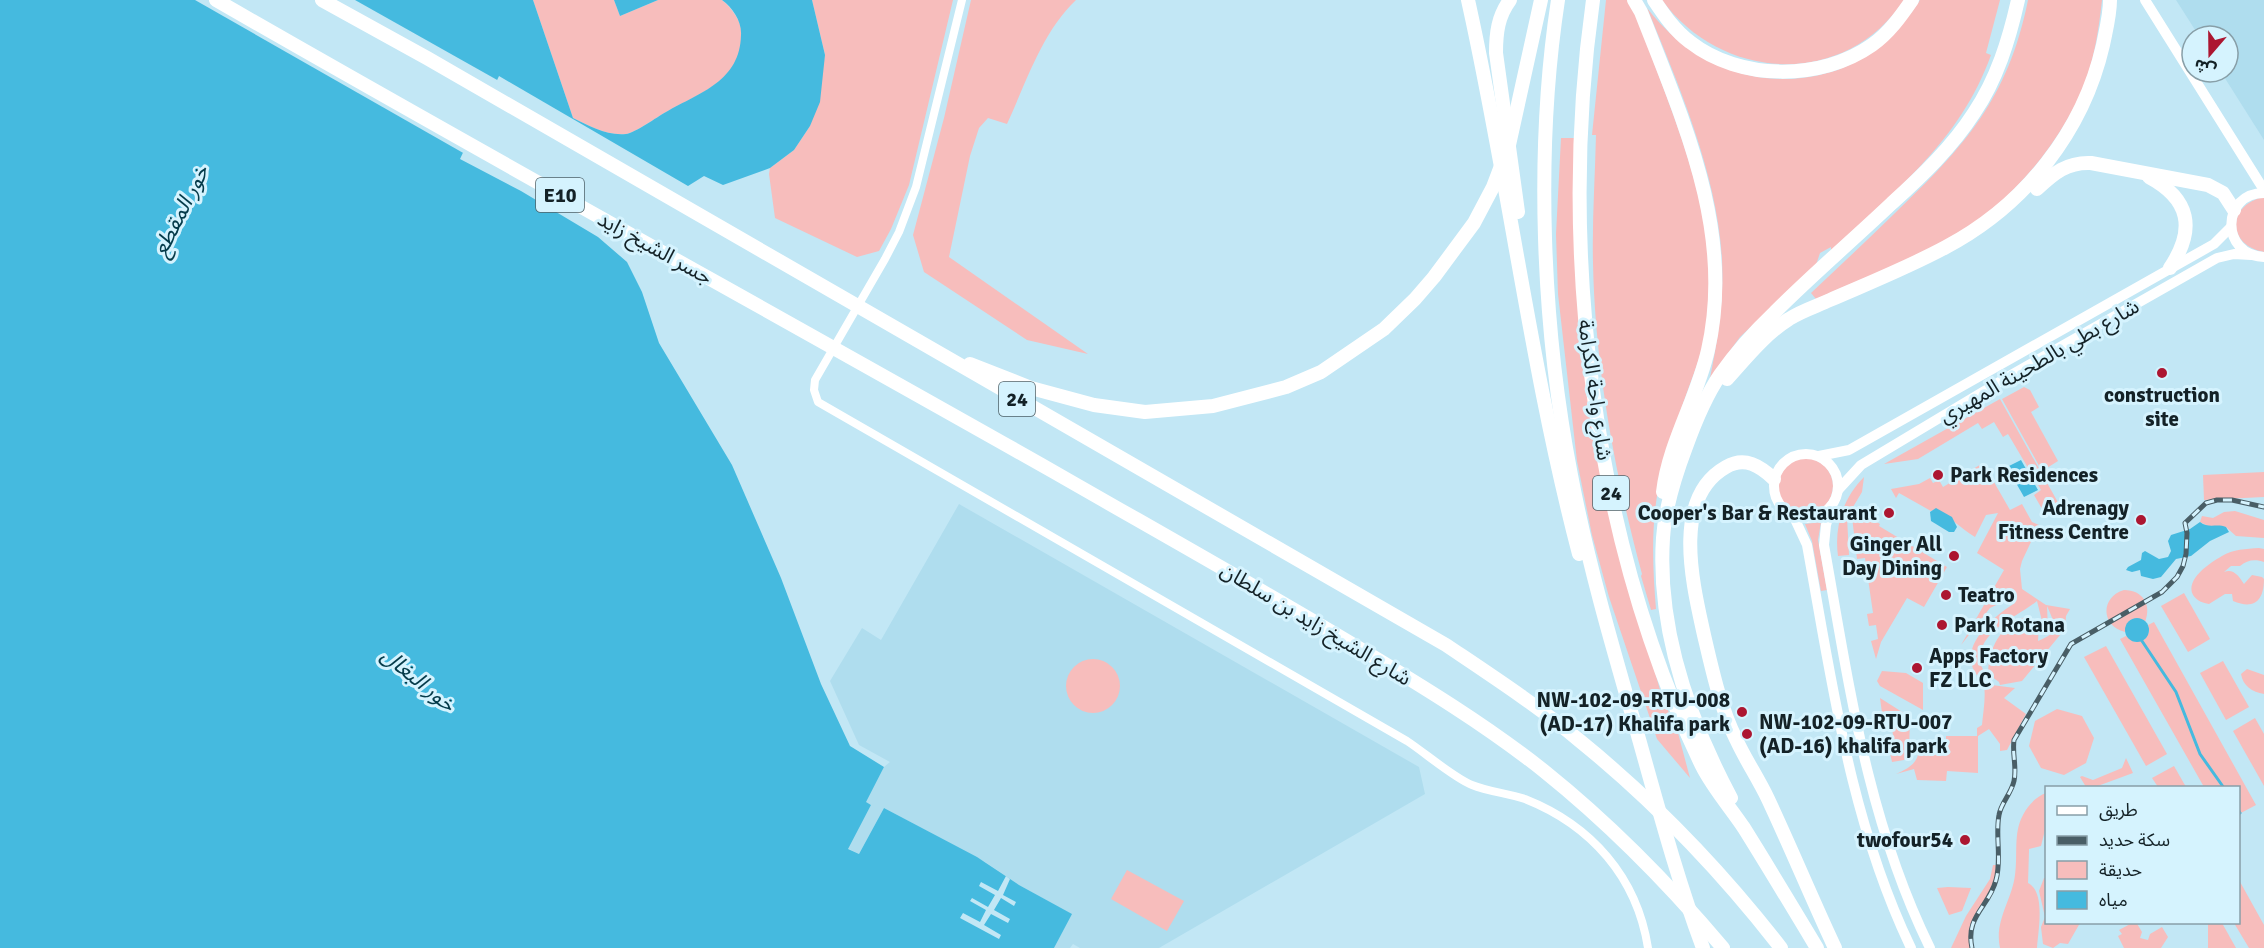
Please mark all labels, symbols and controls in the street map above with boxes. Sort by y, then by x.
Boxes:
north arrow [2180,24,2240,84]
text: ش [2191,54,2219,80]
water label: خور المقطع [145,159,218,263]
road number: E10 [536,178,584,212]
street label: جسر الشيخ زايد [592,206,717,292]
street label: شارع بطي بالطحينة المهيري [1934,293,2145,431]
street label: شارع واحة الكرامة [1570,318,1618,463]
marker: construction site [2155,366,2169,380]
road number: 24 [999,382,1035,416]
place label: construction site [2104,382,2220,432]
place label: Park Residences [1950,462,2098,488]
marker: Park Residences [1931,468,1945,482]
road number: 24 [1593,476,1629,510]
place label: Adrenagy Fitness Centre [1998,495,2130,545]
place label: Cooper's Bar & Restaurant [1638,500,1877,526]
marker: Cooper's Bar & Restaurant [1882,506,1896,520]
marker: Adrenagy Fitness Centre [2134,513,2148,527]
place label: Ginger All Day Dining [1842,531,1942,581]
marker: Ginger All Day Dining [1947,549,1961,563]
street label: شارع الشيخ زايد بن سلطان [1215,557,1416,693]
place label: Teatro [1958,582,2015,608]
marker: Teatro [1939,588,1953,602]
place label: Park Rotana [1954,612,2065,638]
marker: Park Rotana [1935,618,1949,632]
water label: خور البغال [376,641,462,718]
place label: Apps Factory FZ LLC [1929,643,2049,693]
marker: Apps Factory FZ LLC [1910,661,1924,675]
place label: NW-102-09-RTU-008 (AD-17) Khalifa park [1537,687,1730,737]
marker: NW-102-09-RTU-008 (AD-17) Khalifa park [1735,705,1749,719]
place label: NW-102-09-RTU-007 (AD-16) khalifa park [1759,709,1952,759]
marker: NW-102-09-RTU-007 (AD-16) khalifa park [1740,727,1754,741]
legend [2045,786,2240,924]
text: طريق [2099,799,2138,821]
place label: twofour54 [1856,827,1953,853]
text: سكة حديد [2099,829,2170,851]
marker: twofour54 [1958,833,1972,847]
text: حديقة [2099,859,2142,881]
text: مياه [2099,889,2128,911]

